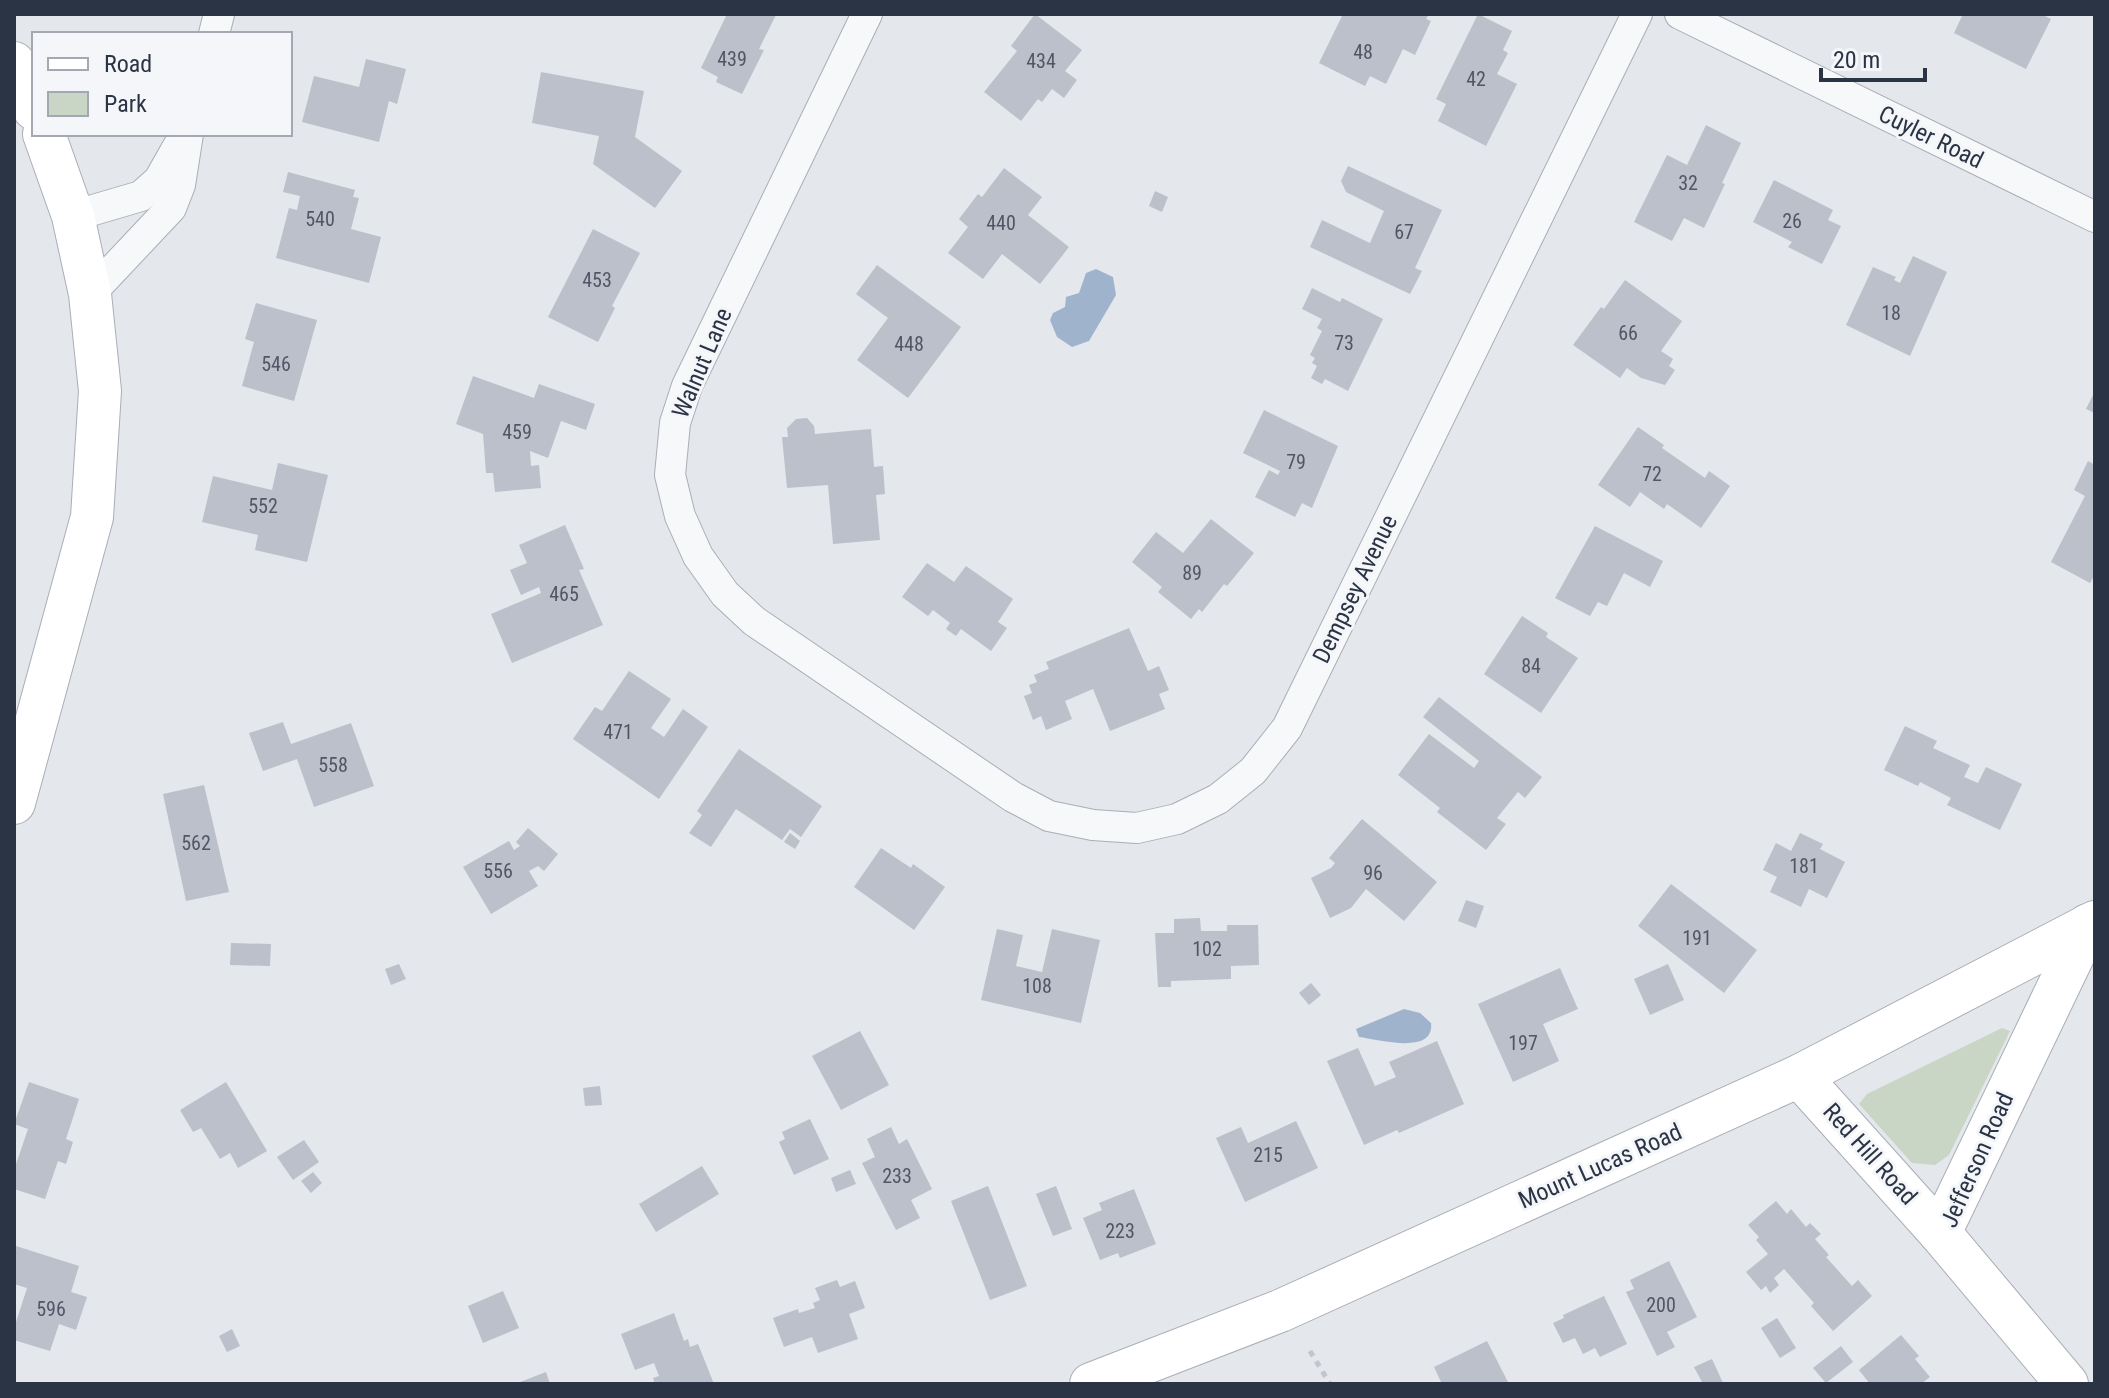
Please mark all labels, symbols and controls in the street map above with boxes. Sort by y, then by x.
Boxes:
legend [32,32,292,136]
scale bar [1821,32,1925,82]
house number: 48 [1353,40,1373,64]
text: 20 m [1833,46,1880,74]
house number: 439 [717,47,747,71]
house number: 434 [1026,49,1056,73]
text: Road [104,50,152,78]
house number: 42 [1466,67,1486,91]
text: Park [104,90,147,118]
street label: Cuyler Road [1874,100,1988,174]
house number: 32 [1678,171,1698,195]
house number: 540 [305,207,335,231]
house number: 26 [1782,209,1802,233]
house number: 440 [986,211,1016,235]
house number: 67 [1394,220,1414,244]
house number: 453 [582,268,612,292]
house number: 18 [1881,301,1901,325]
street label: Walnut Lane [666,304,738,422]
house number: 66 [1618,321,1638,345]
house number: 73 [1334,331,1354,355]
house number: 448 [894,332,924,356]
house number: 546 [261,352,291,376]
house number: 459 [502,420,532,444]
house number: 79 [1286,450,1306,474]
house number: 72 [1642,462,1662,486]
house number: 552 [248,494,278,518]
street label: Dempsey Avenue [1307,510,1403,668]
house number: 89 [1182,561,1202,585]
house number: 465 [549,582,579,606]
house number: 84 [1521,654,1541,678]
house number: 471 [603,720,633,744]
house number: 558 [318,753,348,777]
house number: 562 [181,831,211,855]
house number: 181 [1789,854,1819,878]
house number: 556 [483,859,513,883]
house number: 96 [1363,861,1383,885]
house number: 191 [1682,926,1712,950]
house number: 102 [1192,937,1222,961]
house number: 108 [1022,974,1052,998]
house number: 197 [1508,1031,1538,1055]
street label: Jefferson Road [1935,1088,2019,1232]
street label: Red Hill Road [1817,1098,1923,1210]
street label: Mount Lucas Road [1514,1117,1686,1215]
house number: 215 [1253,1143,1283,1167]
house number: 233 [882,1164,912,1188]
house number: 223 [1105,1219,1135,1243]
house number: 200 [1646,1293,1676,1317]
house number: 596 [36,1297,66,1321]

